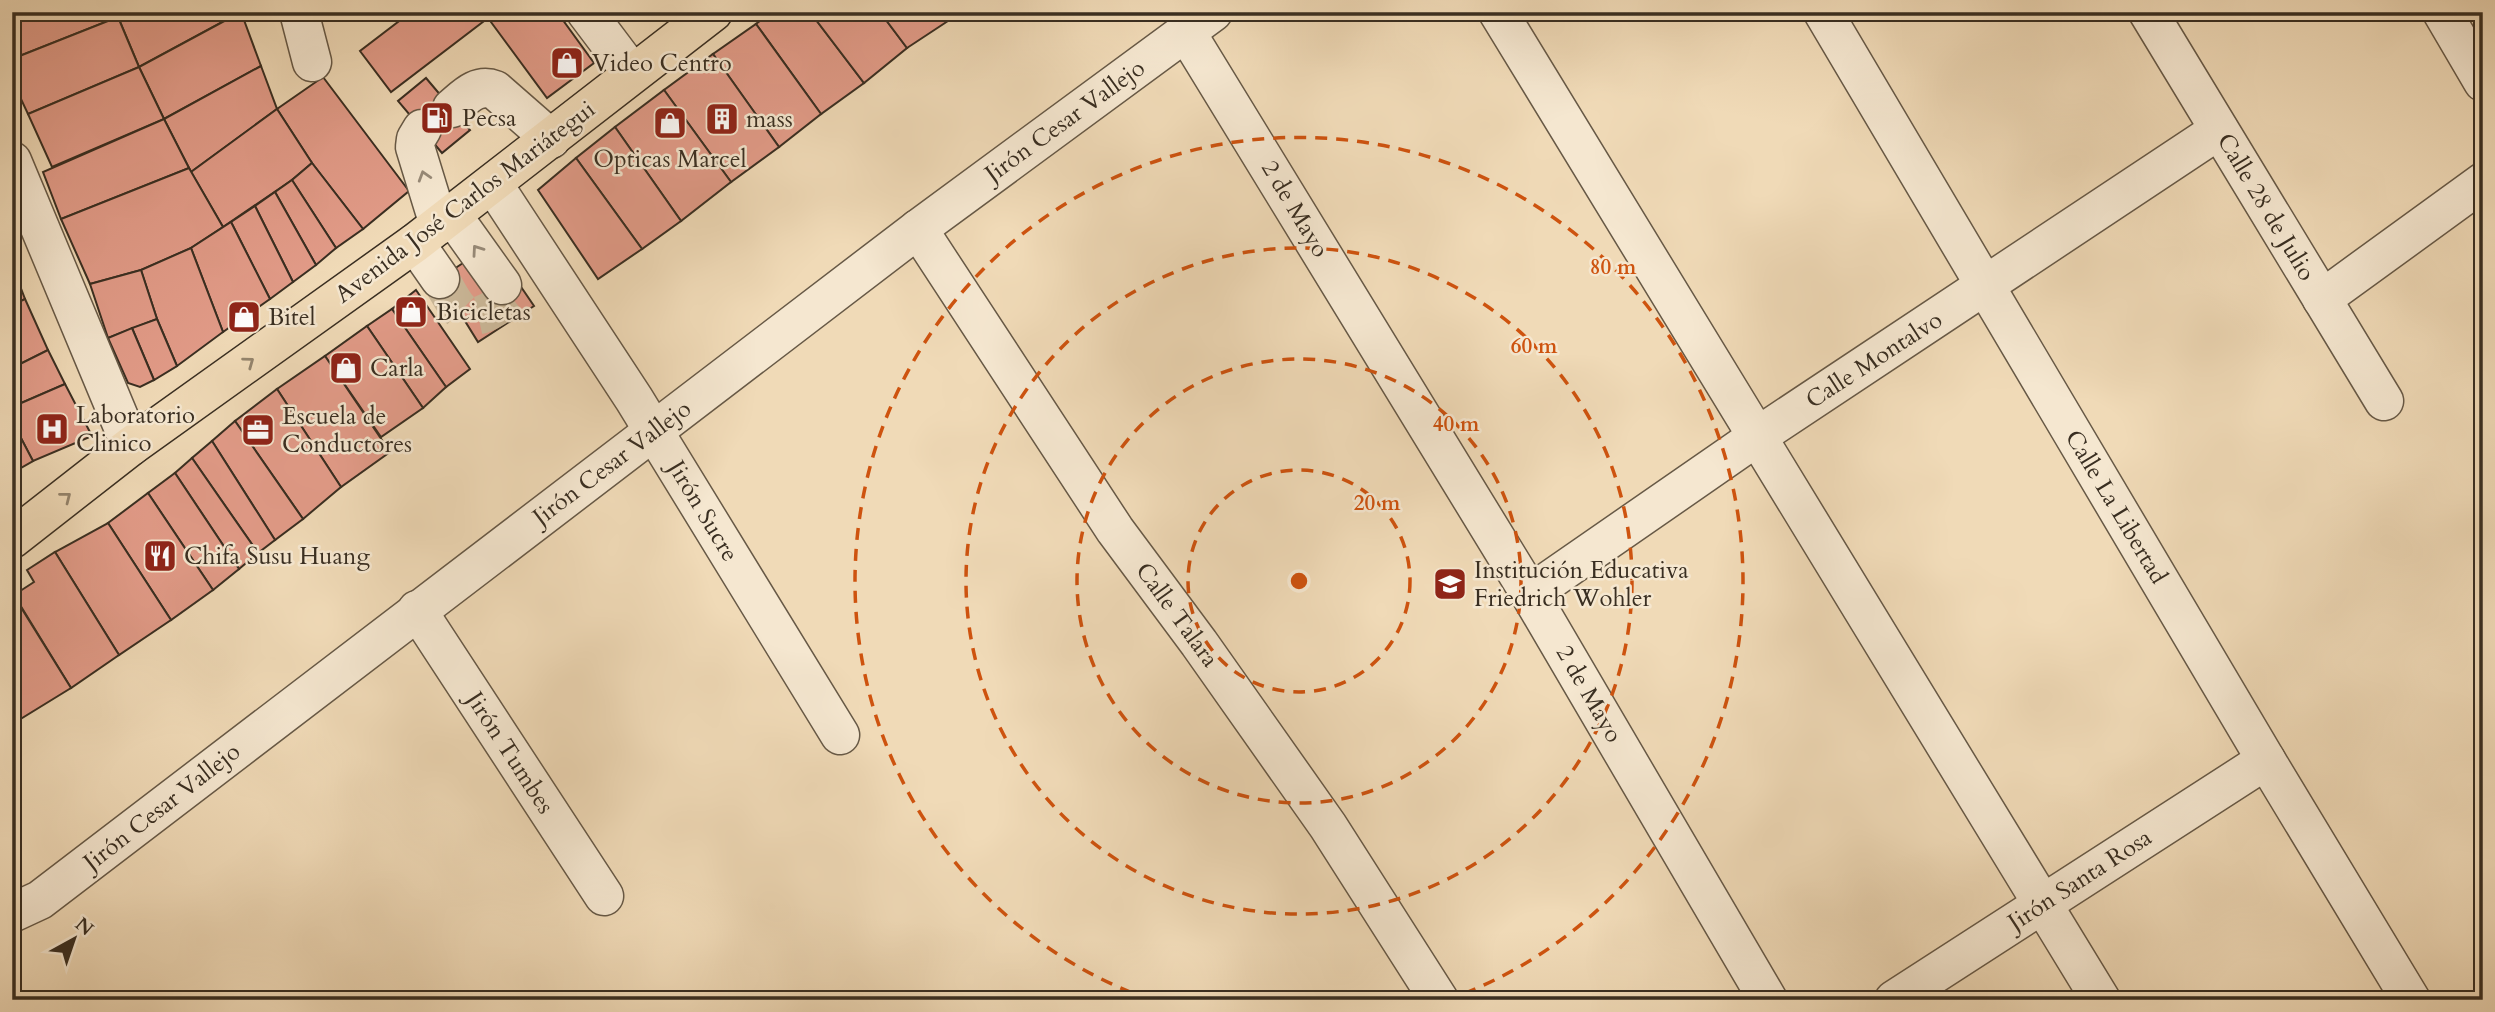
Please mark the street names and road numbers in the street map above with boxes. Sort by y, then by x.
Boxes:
street label: Jirón Cesar Vallejo [976,52,1152,192]
street label: Avenida José Carlos Mariátegui [328,93,602,311]
street label: Calle 28 de Julio [2209,127,2323,287]
street label: 2 de Mayo [1253,154,1337,264]
street label: Calle Montalvo [1799,303,1949,417]
street label: Jirón Cesar Vallejo [524,393,698,535]
street label: Calle La Libertad [2057,424,2175,590]
street label: Jirón Sucre [658,452,746,568]
street label: Calle Talara [1128,556,1227,674]
street label: 2 de Mayo [1548,639,1630,749]
street label: Jirón Tumbes [457,683,562,821]
street label: Jirón Cesar Vallejo [74,735,247,880]
street label: Jirón Santa Rosa [1999,821,2159,940]

